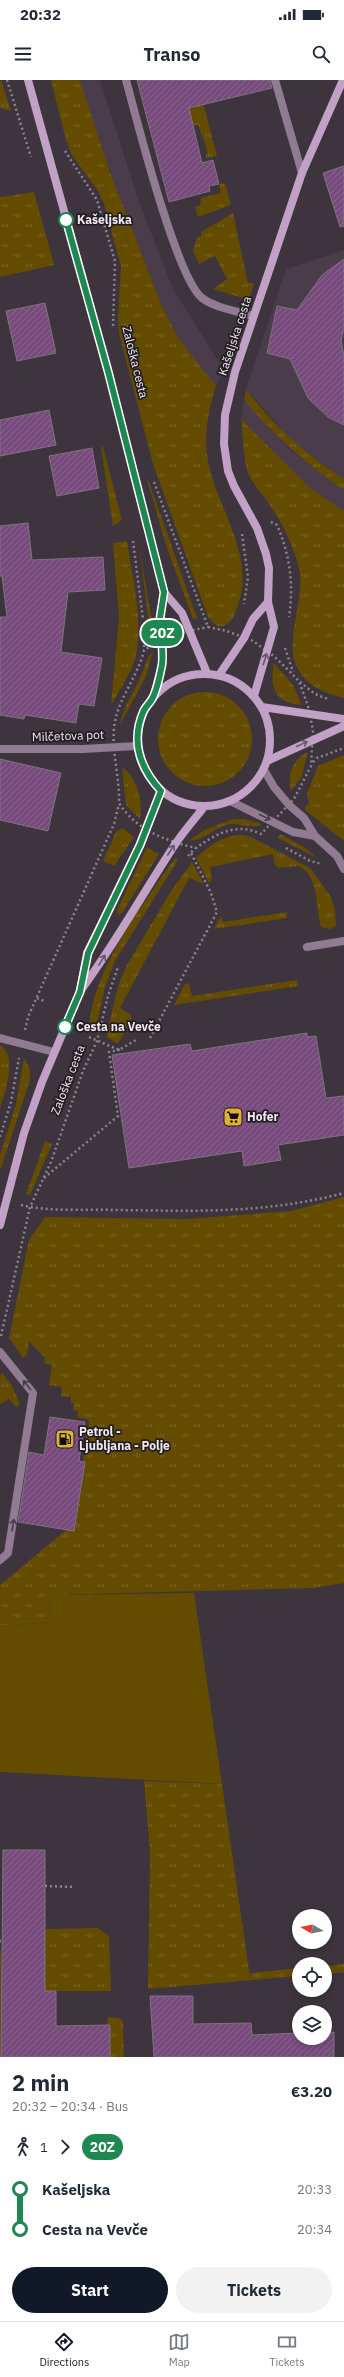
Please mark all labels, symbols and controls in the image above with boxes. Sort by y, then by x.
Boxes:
text: 20:32 [20,5,61,24]
icon: menu [12,43,34,65]
text: Transo [144,43,200,66]
icon: search [310,43,332,65]
marker: Kašeljska [58,212,74,228]
place label: Kašeljska [77,212,132,227]
street label: Kašeljska cesta [215,294,255,378]
street label: Zaloška cesta [119,324,152,400]
line badge: 20Z [139,620,185,646]
text: 20Z [149,624,175,642]
one-way arrow [262,653,270,665]
street label: Milčetova pot [32,727,104,744]
one-way arrow [296,740,308,747]
one-way arrow [259,814,271,821]
one-way arrow [167,845,175,856]
one-way arrow [99,954,107,966]
marker: Cesta na Vevče [57,1019,73,1035]
place label: Cesta na Vevče [76,1019,161,1034]
street label: Zaloška cesta [47,1042,88,1117]
supermarket icon: Hofer [222,1106,244,1128]
place label: Hofer [247,1109,278,1124]
one-way arrow [23,1380,32,1391]
place label: Petrol - Ljubljana - Polje [79,1424,170,1453]
fuel station icon: Petrol - Ljubljana - Polje [54,1428,76,1450]
one-way arrow [9,1519,17,1532]
north arrow [292,1909,332,1949]
map controls [292,1909,332,2045]
button: locate [292,1957,332,1997]
button: layers [292,2005,332,2045]
text: 2 min [12,2068,69,2097]
text: €3.20 [291,2082,332,2101]
text: 20:32 – 20:34 · Bus [12,2098,128,2115]
icon: walk [12,2136,34,2158]
icon: forward [54,2136,76,2158]
text: 20Z [90,2138,115,2156]
text: 1 [40,2139,48,2156]
text: Kašeljska [42,2180,110,2199]
text: 20:33 [297,2181,332,2198]
text: Cesta na Vevče [42,2220,148,2239]
text: 20:34 [297,2221,332,2238]
button: Start [12,2267,168,2313]
button: Tickets [176,2267,332,2313]
tab: Directions [39,2331,89,2369]
tab: Map [168,2331,190,2369]
tab: Tickets [269,2331,305,2369]

